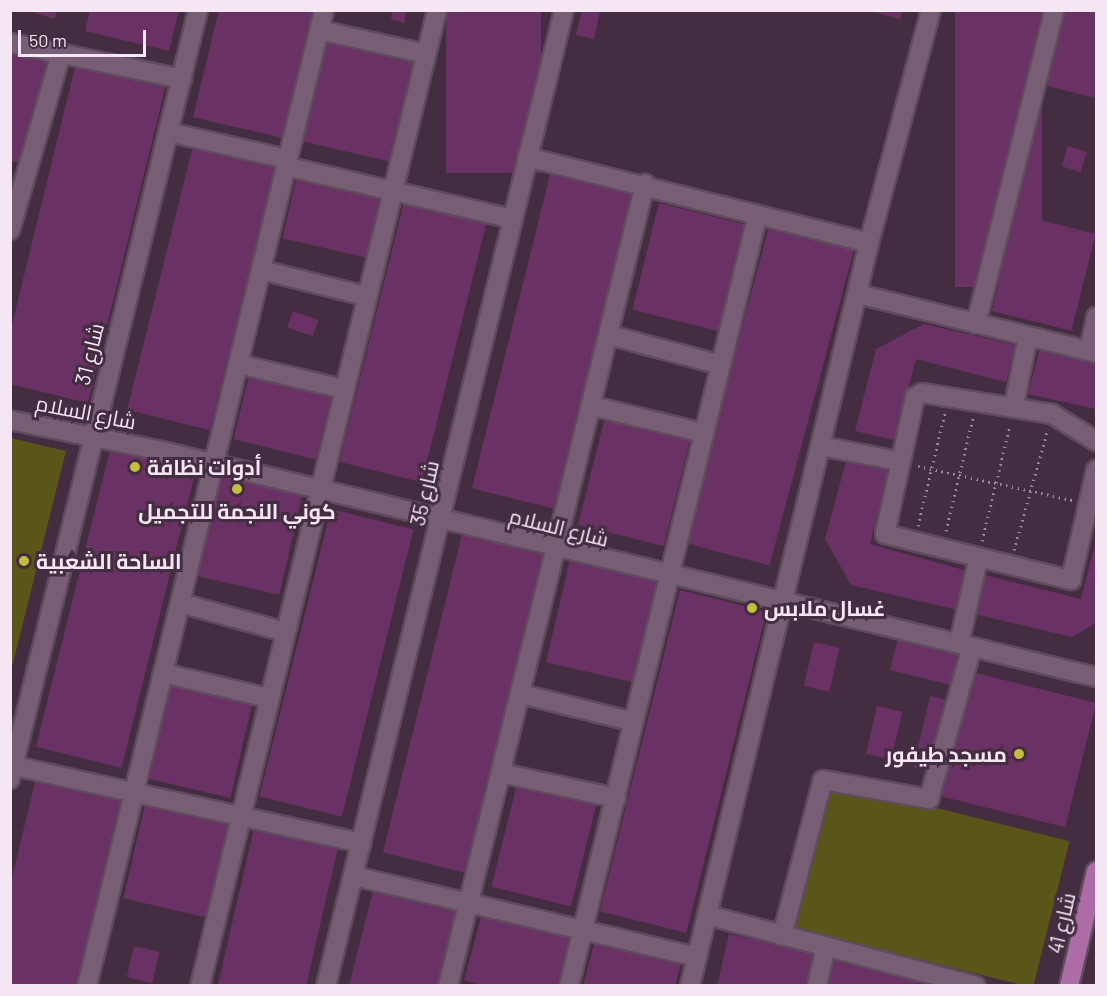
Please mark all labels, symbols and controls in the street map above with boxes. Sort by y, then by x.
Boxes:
scale bar [21,18,148,56]
text: 50 m [29,29,67,51]
street label: شارع 31 [69,320,109,388]
street label: شارع السلام [34,390,138,434]
place label: أدوات نظافة [147,454,261,480]
street label: شارع 35 [404,458,444,528]
marker: أدوات نظافة [128,460,142,474]
marker: كوني النجمة للتجميل [230,482,244,496]
place label: كوني النجمة للتجميل [138,498,336,524]
street label: شارع السلام [507,502,611,552]
place label: الساحة الشعبية [36,548,182,574]
marker: الساحة الشعبية [17,554,31,568]
place label: غسال ملابس [764,595,885,621]
marker: غسال ملابس [745,601,759,615]
place label: مسجد طيفور [885,741,1007,767]
marker: مسجد طيفور [1012,747,1026,761]
street label: شارع 41 [1042,890,1080,956]

